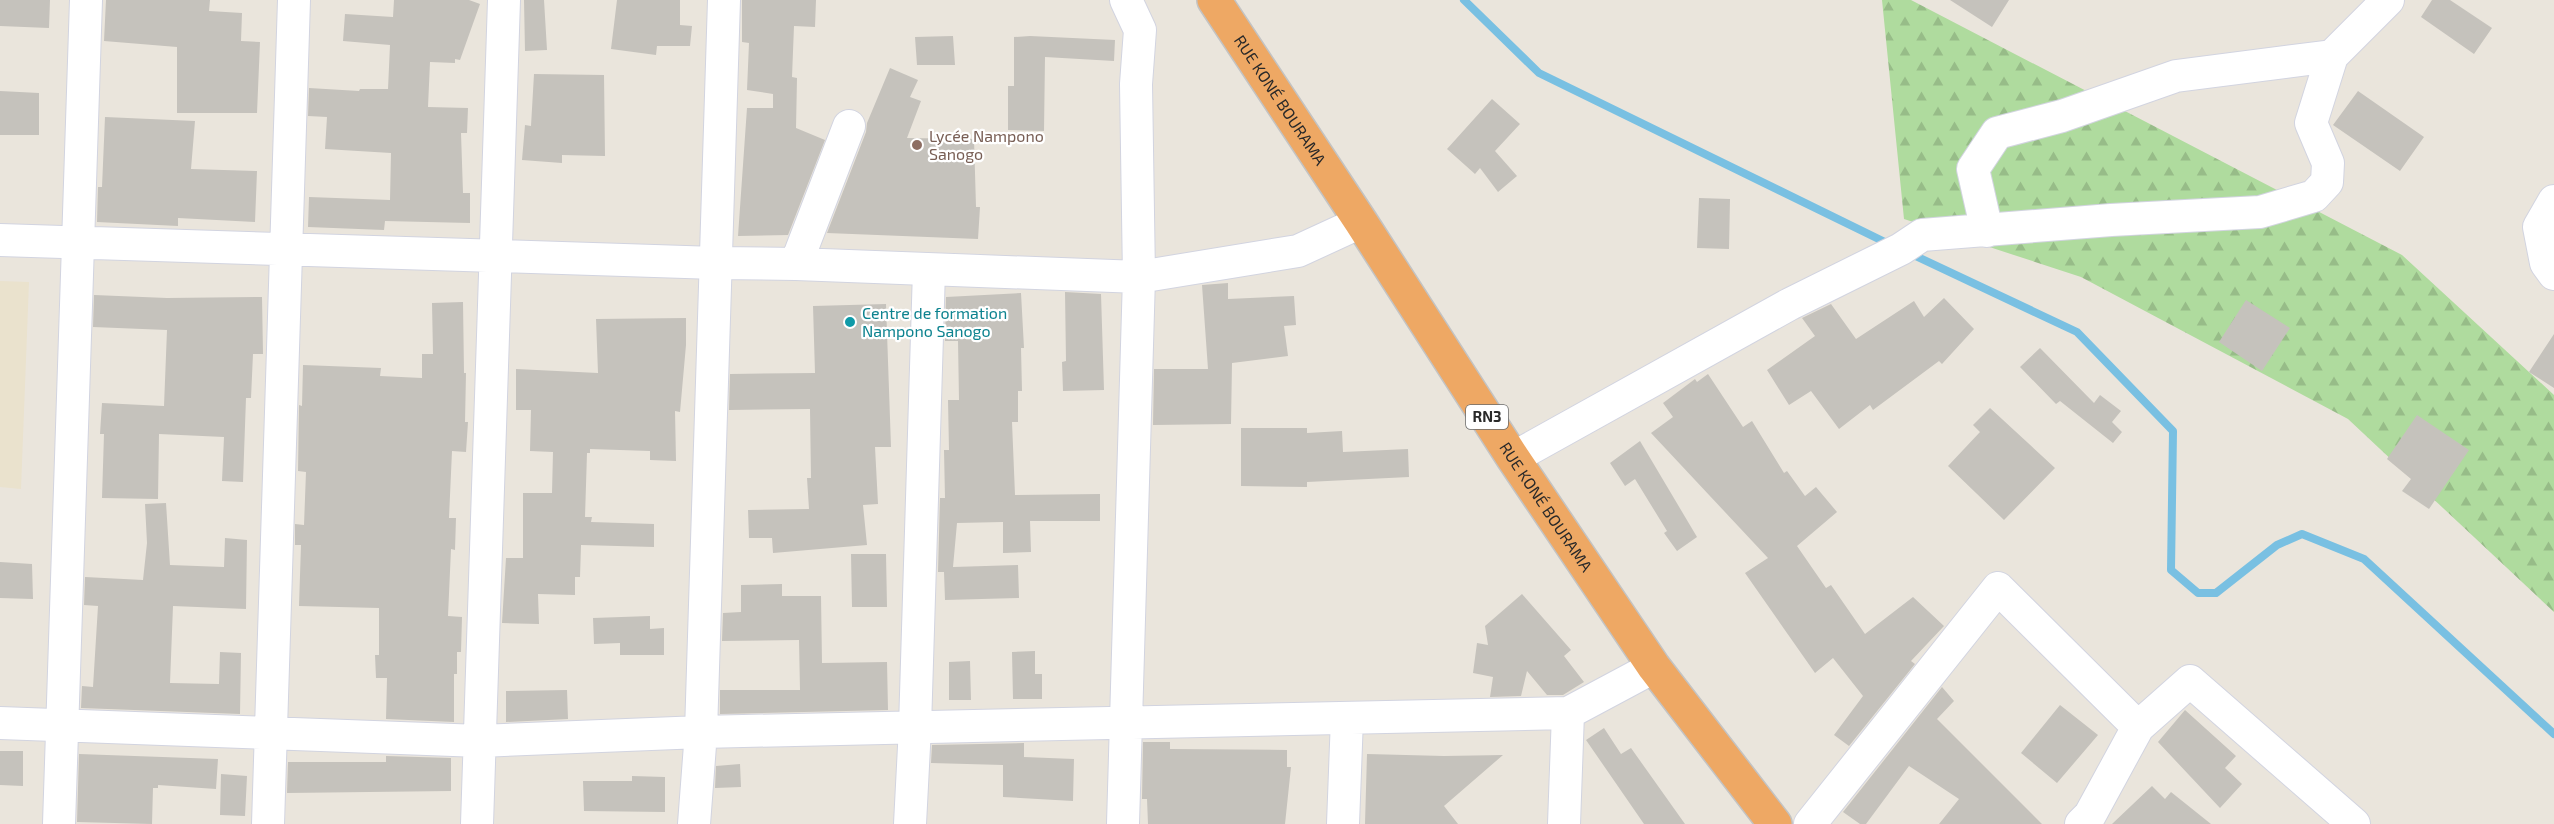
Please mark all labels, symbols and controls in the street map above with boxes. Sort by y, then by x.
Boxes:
street label: RUE KONÉ BOURAMA [1231,31,1331,168]
place label: Lycée Nampono Sanogo [929,126,1044,163]
marker: Lycée Nampono Sanogo [910,138,924,152]
place label: Centre de formation Nampono Sanogo [862,303,1007,340]
marker: Centre de formation Nampono Sanogo [843,315,857,329]
road number: RN3 [1466,405,1508,429]
street label: RUE KONÉ BOURAMA [1496,438,1597,575]

